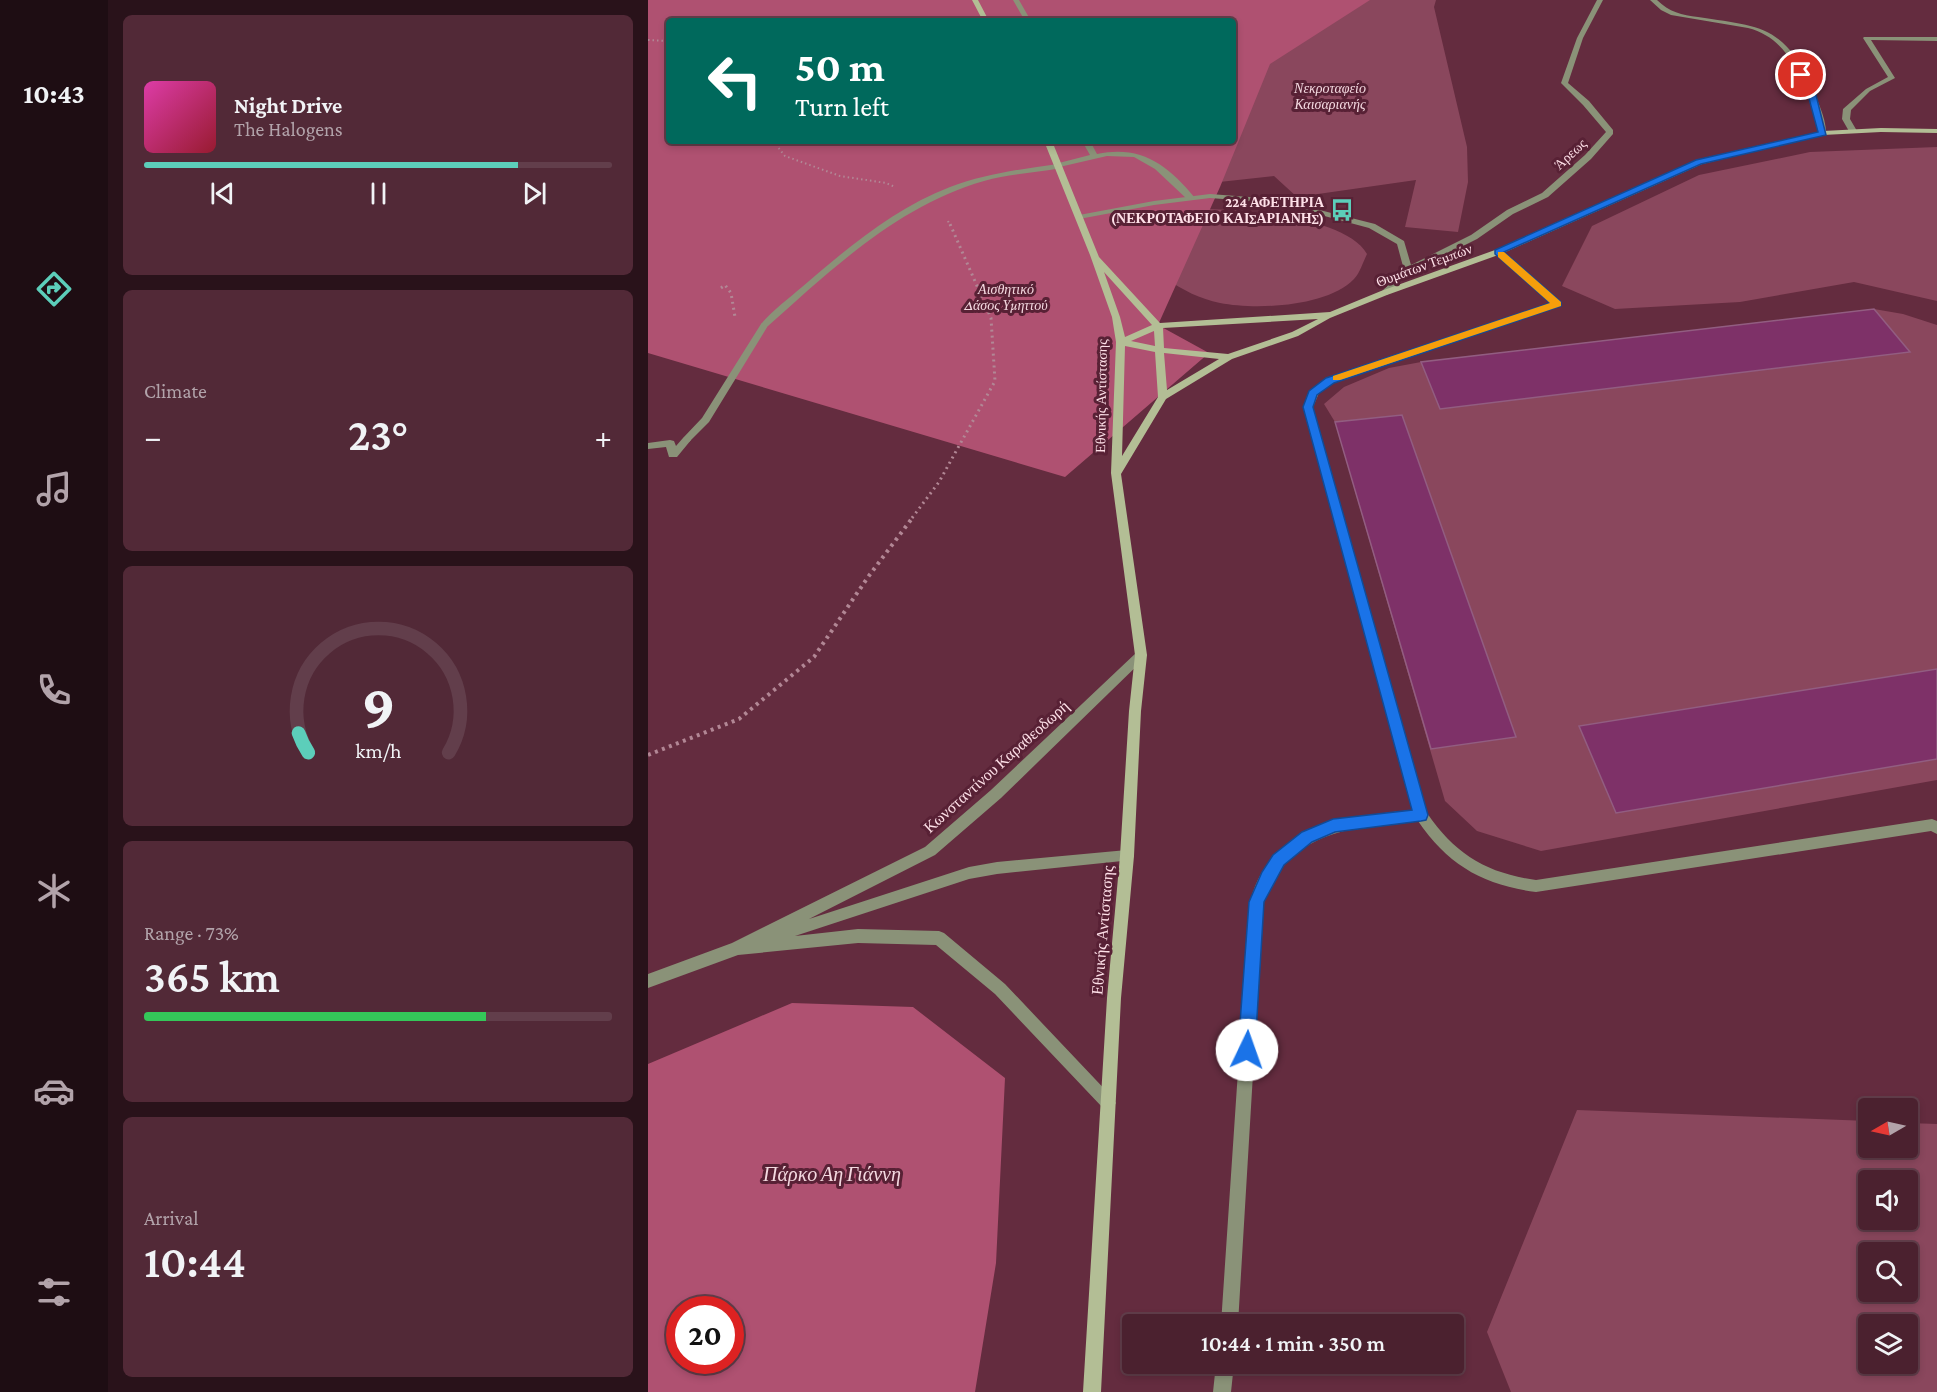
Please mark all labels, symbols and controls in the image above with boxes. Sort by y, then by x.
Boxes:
icon: left [696,42,774,120]
text: 50 m [795,43,885,90]
pin [1775,49,1826,100]
icon: arrive [1784,58,1817,91]
text: 10:43 [23,79,85,109]
park label: Νεκροταφείο Καισαριανής [1293,80,1366,112]
text: Turn left [795,92,889,122]
text: Night Drive [234,93,342,118]
text: The Halogens [234,118,343,140]
street label: Άρεως [1551,135,1590,173]
icon: previous [206,177,239,210]
icon: pause [362,177,395,210]
icon: next [518,177,551,210]
place label: 224 ΑΦΕΤΗΡΙΑ (ΝΕΚΡΟΤΑΦΕΙΟ ΚΑΙΣΑΡΙΑΝΗΣ) [1111,194,1325,227]
bus stop icon: 224 ΑΦΕΤΗΡΙΑ (ΝΕΚΡΟΤΑΦΕΙΟ ΚΑΙΣΑΡΙΑΝΗΣ) [1329,197,1355,223]
street label: Θυμάτων Τεμπών [1374,240,1474,290]
icon: directions [33,268,75,310]
park label: Αισθητικό Δάσος Υμηττού [963,281,1048,313]
street label: Εθνικής Αντίστασης [1092,339,1110,453]
text: Climate [144,380,207,402]
text: 23° [348,410,408,460]
text: − [144,418,161,455]
text: + [595,418,612,455]
icon: music [33,468,75,510]
icon: phone [33,669,75,711]
text: 9 [361,671,395,740]
street label: Κωνσταντίνου Καραθεοδωρή [920,697,1073,837]
text: km/h [355,739,402,763]
street label: Εθνικής Αντίστασης [1088,864,1118,996]
icon: climate [33,870,75,912]
text: Range · 73% [144,922,239,944]
text: 365 km [144,952,280,1002]
position arrow [1215,1018,1279,1082]
icon: car [33,1070,75,1112]
north arrow [1858,1098,1918,1158]
map controls [1858,1098,1918,1374]
park label: Πάρκο Αη Γιάννη [762,1163,901,1186]
button: sound [1858,1170,1918,1230]
text: Arrival [144,1207,198,1229]
text: 10:44 [144,1237,246,1287]
button: search [1858,1242,1918,1302]
icon: filters [33,1271,75,1313]
speed limit sign: 20 [666,1296,744,1374]
button: layers [1858,1314,1918,1374]
text: 10:44 · 1 min · 350 m [1201,1331,1385,1356]

